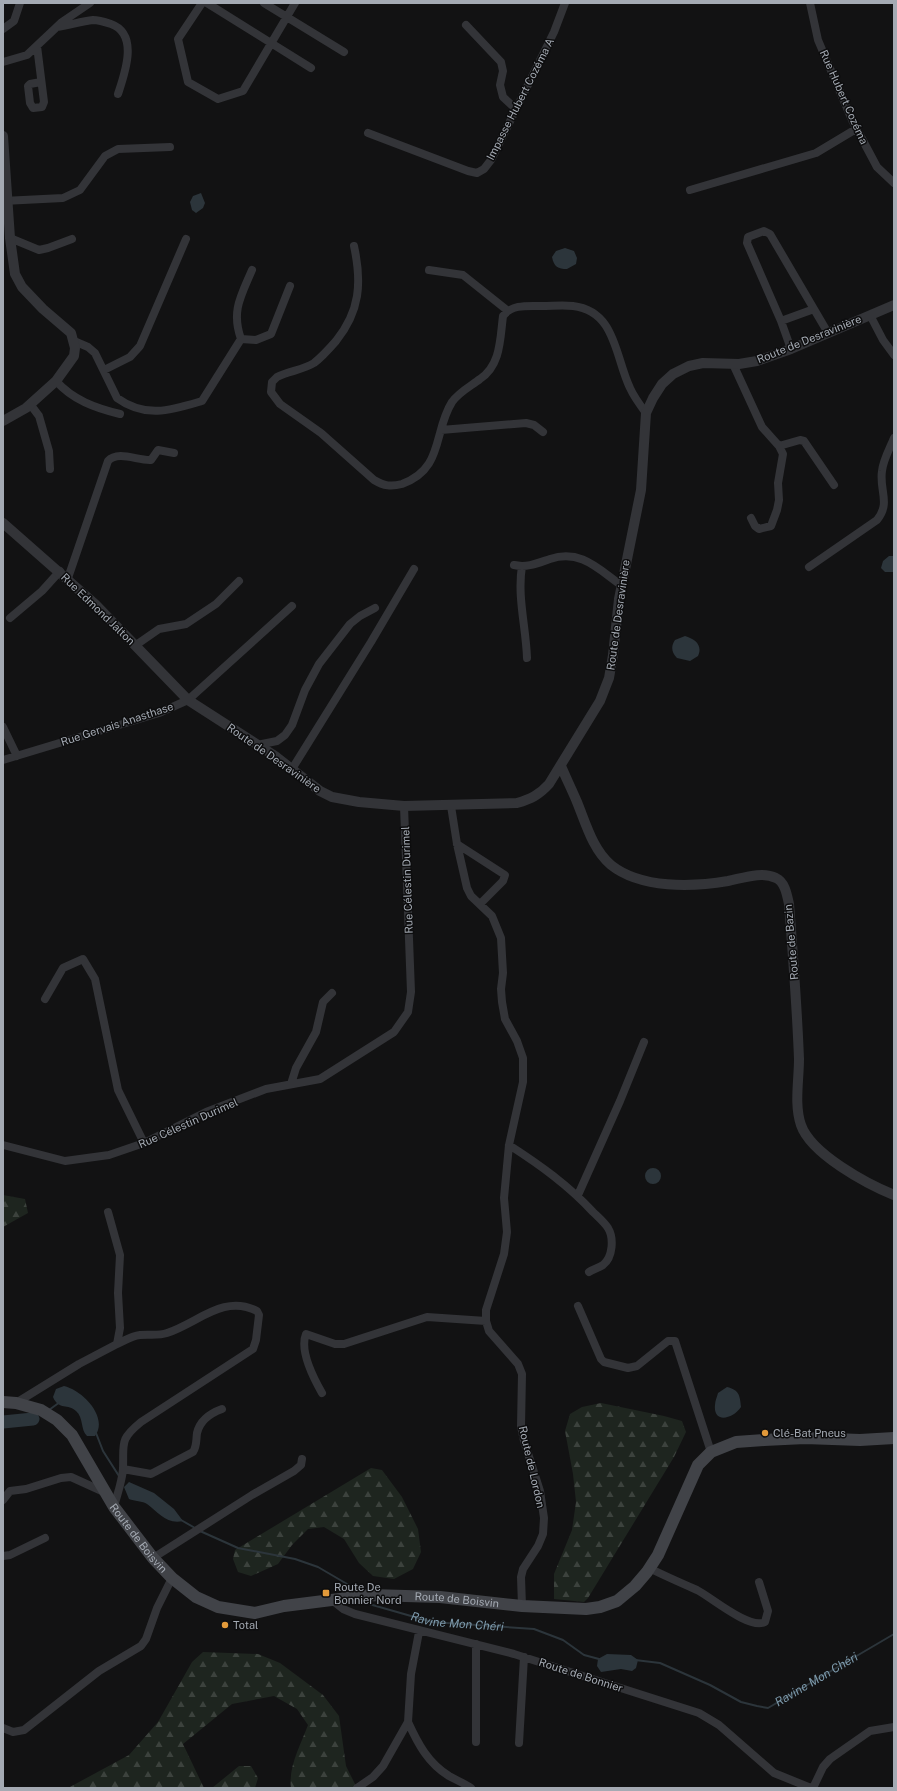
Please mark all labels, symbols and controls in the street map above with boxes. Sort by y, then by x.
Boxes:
street label: Impasse Hubert Cozéma A [484,36,556,162]
street label: Rue Hubert Cozéma [818,48,870,146]
street label: Route de Desravinière [755,313,863,365]
street label: Route de Desravinière [604,559,632,671]
street label: Rue Edmond Jalton [59,571,137,647]
street label: Rue Gervais Anasthase [59,700,175,748]
street label: Route de Desravinière [225,721,323,795]
street label: Rue Célestin Durimel [399,826,415,934]
street label: Route de Bazin [782,904,800,980]
street label: Rue Célestin Durimel [136,1096,240,1150]
street label: Route de Lordon [517,1425,547,1509]
place label: Clé-Bat Pneus [773,1427,846,1439]
marker: Clé-Bat Pneus [760,1428,770,1438]
street label: Route de Boisvin [108,1501,170,1575]
place label: Route De Bonnier Nord [334,1581,401,1606]
marker: Route De Bonnier Nord [321,1588,331,1598]
street label: Route de Boisvin [414,1590,500,1609]
water label: Ravine Mon Chéri [409,1609,504,1634]
place label: Total [233,1619,258,1631]
marker: Total [220,1620,230,1630]
water label: Ravine Mon Chéri [772,1650,860,1709]
street label: Route de Bonnier [537,1656,625,1694]

